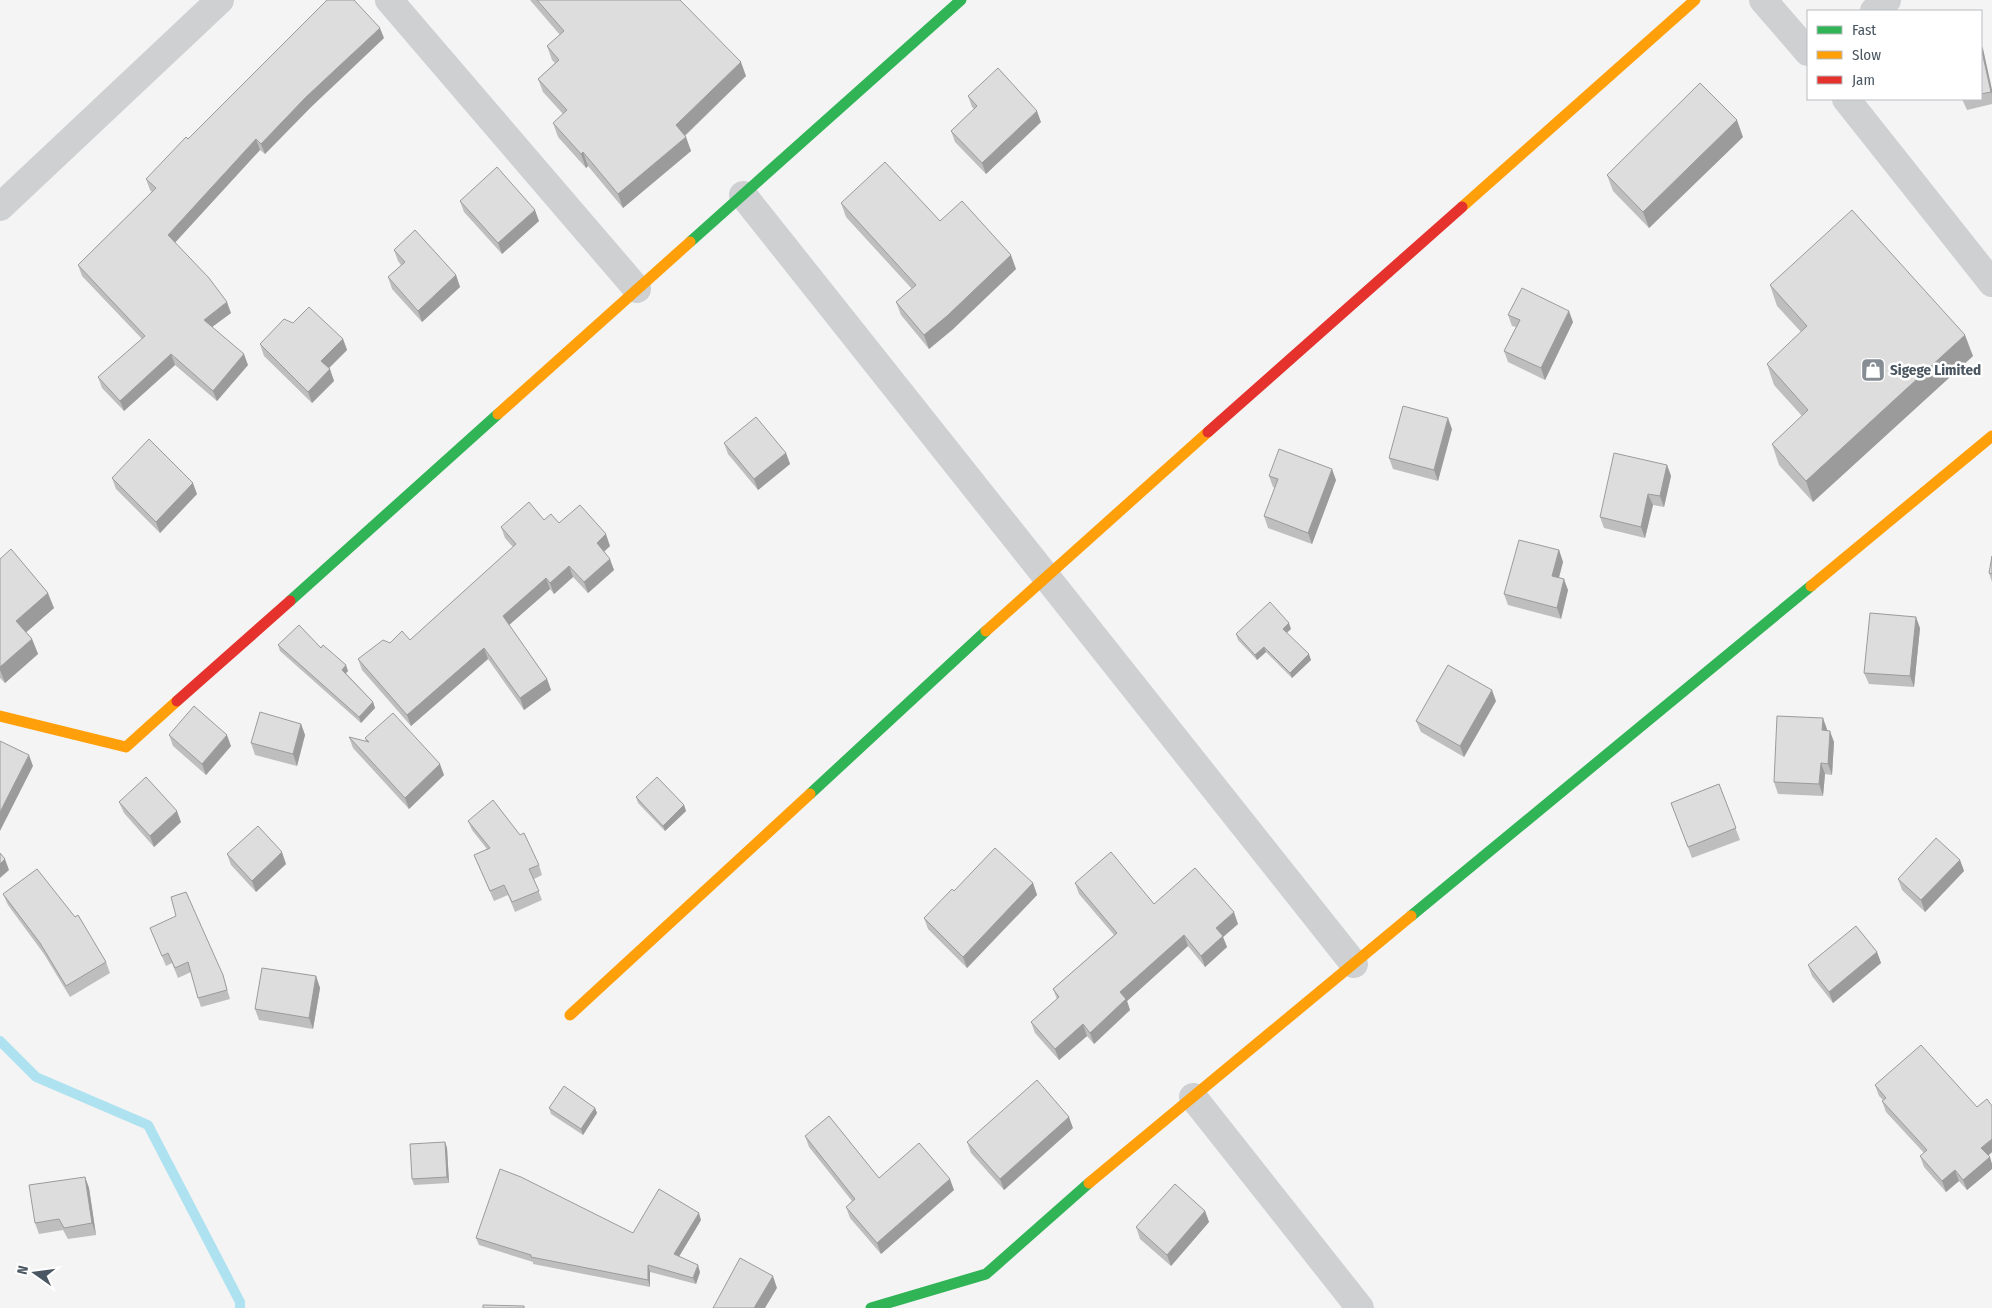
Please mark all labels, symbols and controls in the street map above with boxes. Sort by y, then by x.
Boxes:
legend [1807,10,1982,100]
text: Fast [1852,21,1876,39]
text: Slow [1852,46,1881,64]
text: Jam [1852,71,1875,89]
shop icon: Sigege Limited [1860,357,1886,383]
place label: Sigege Limited [1890,361,1981,379]
north arrow [10,1248,60,1298]
text: N [14,1264,32,1276]

